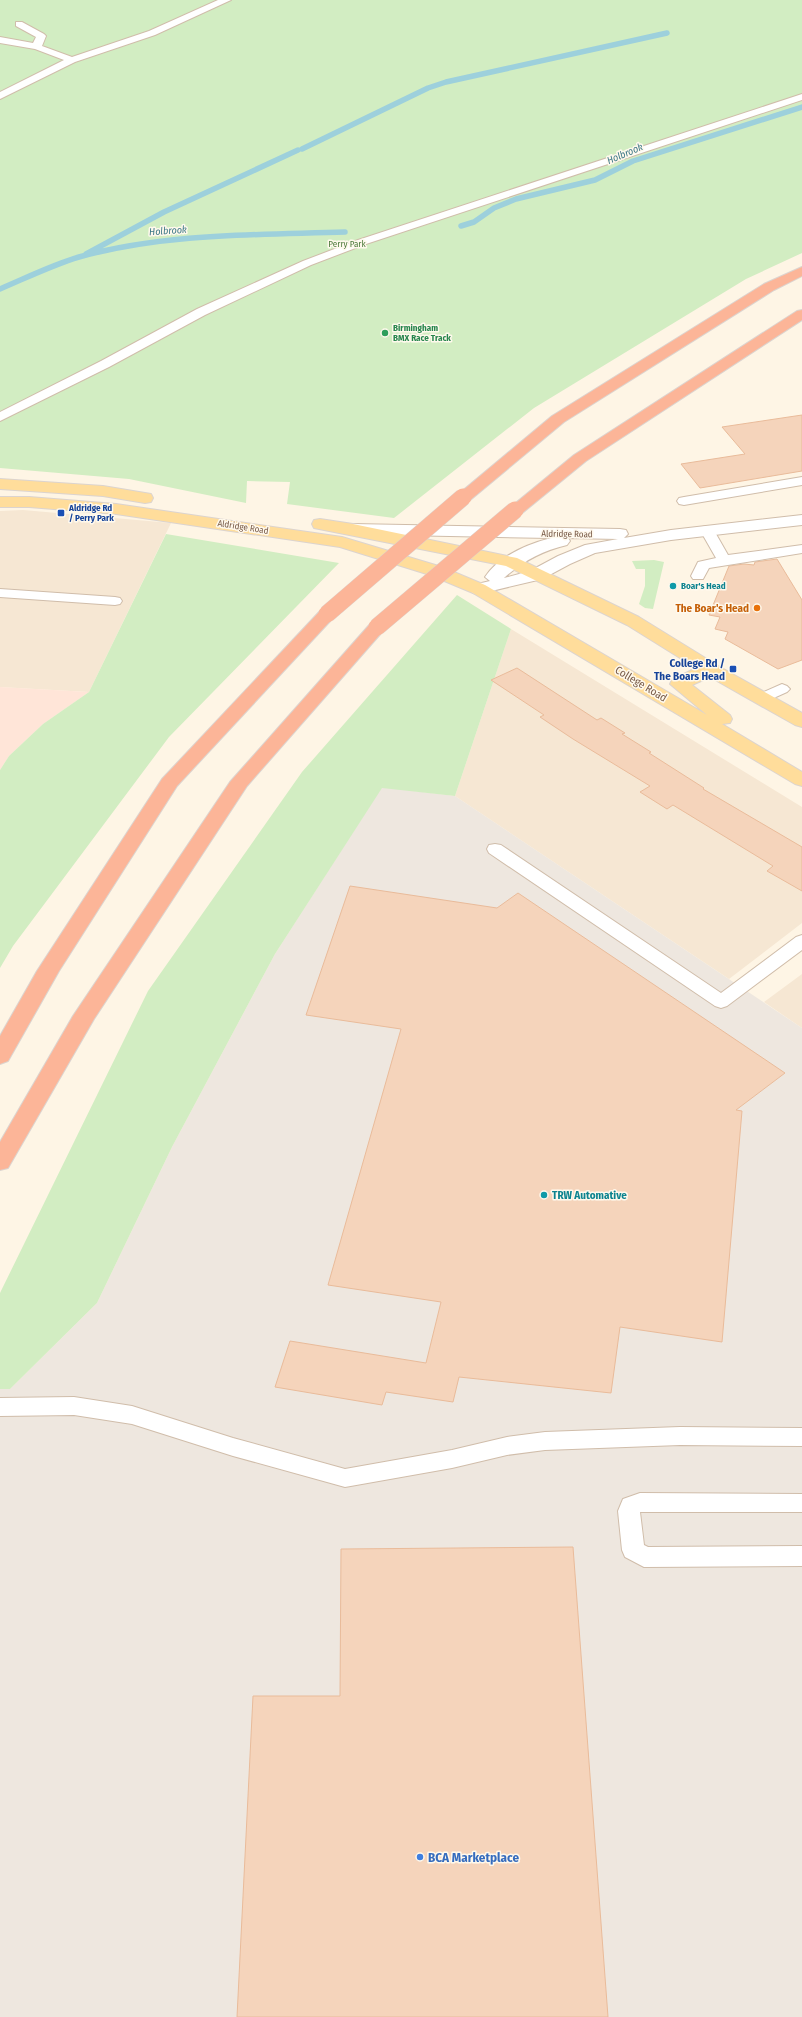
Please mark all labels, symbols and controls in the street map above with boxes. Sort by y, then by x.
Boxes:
water label: Holbrook [605,141,645,167]
water label: Holbrook [149,224,187,238]
park label: Perry Park [328,239,366,249]
place label: Birmingham BMX Race Track [393,323,451,343]
marker: Birmingham BMX Race Track [380,328,390,338]
place label: Aldridge Rd / Perry Park [68,503,114,523]
marker: Aldridge Rd / Perry Park [56,508,66,518]
street label: Aldridge Road [217,518,269,536]
street label: Aldridge Road [541,529,593,539]
marker: Boar's Head [668,581,678,591]
place label: Boar's Head [681,581,726,591]
place label: The Boar's Head [675,602,749,615]
marker: The Boar's Head [752,603,762,613]
place label: College Rd / The Boars Head [654,657,725,683]
street label: College Road [613,663,669,705]
marker: College Rd / The Boars Head [728,664,738,674]
place label: TRW Automative [552,1189,627,1202]
marker: TRW Automative [539,1190,549,1200]
place label: BCA Marketplace [428,1850,519,1865]
marker: BCA Marketplace [415,1852,425,1862]

